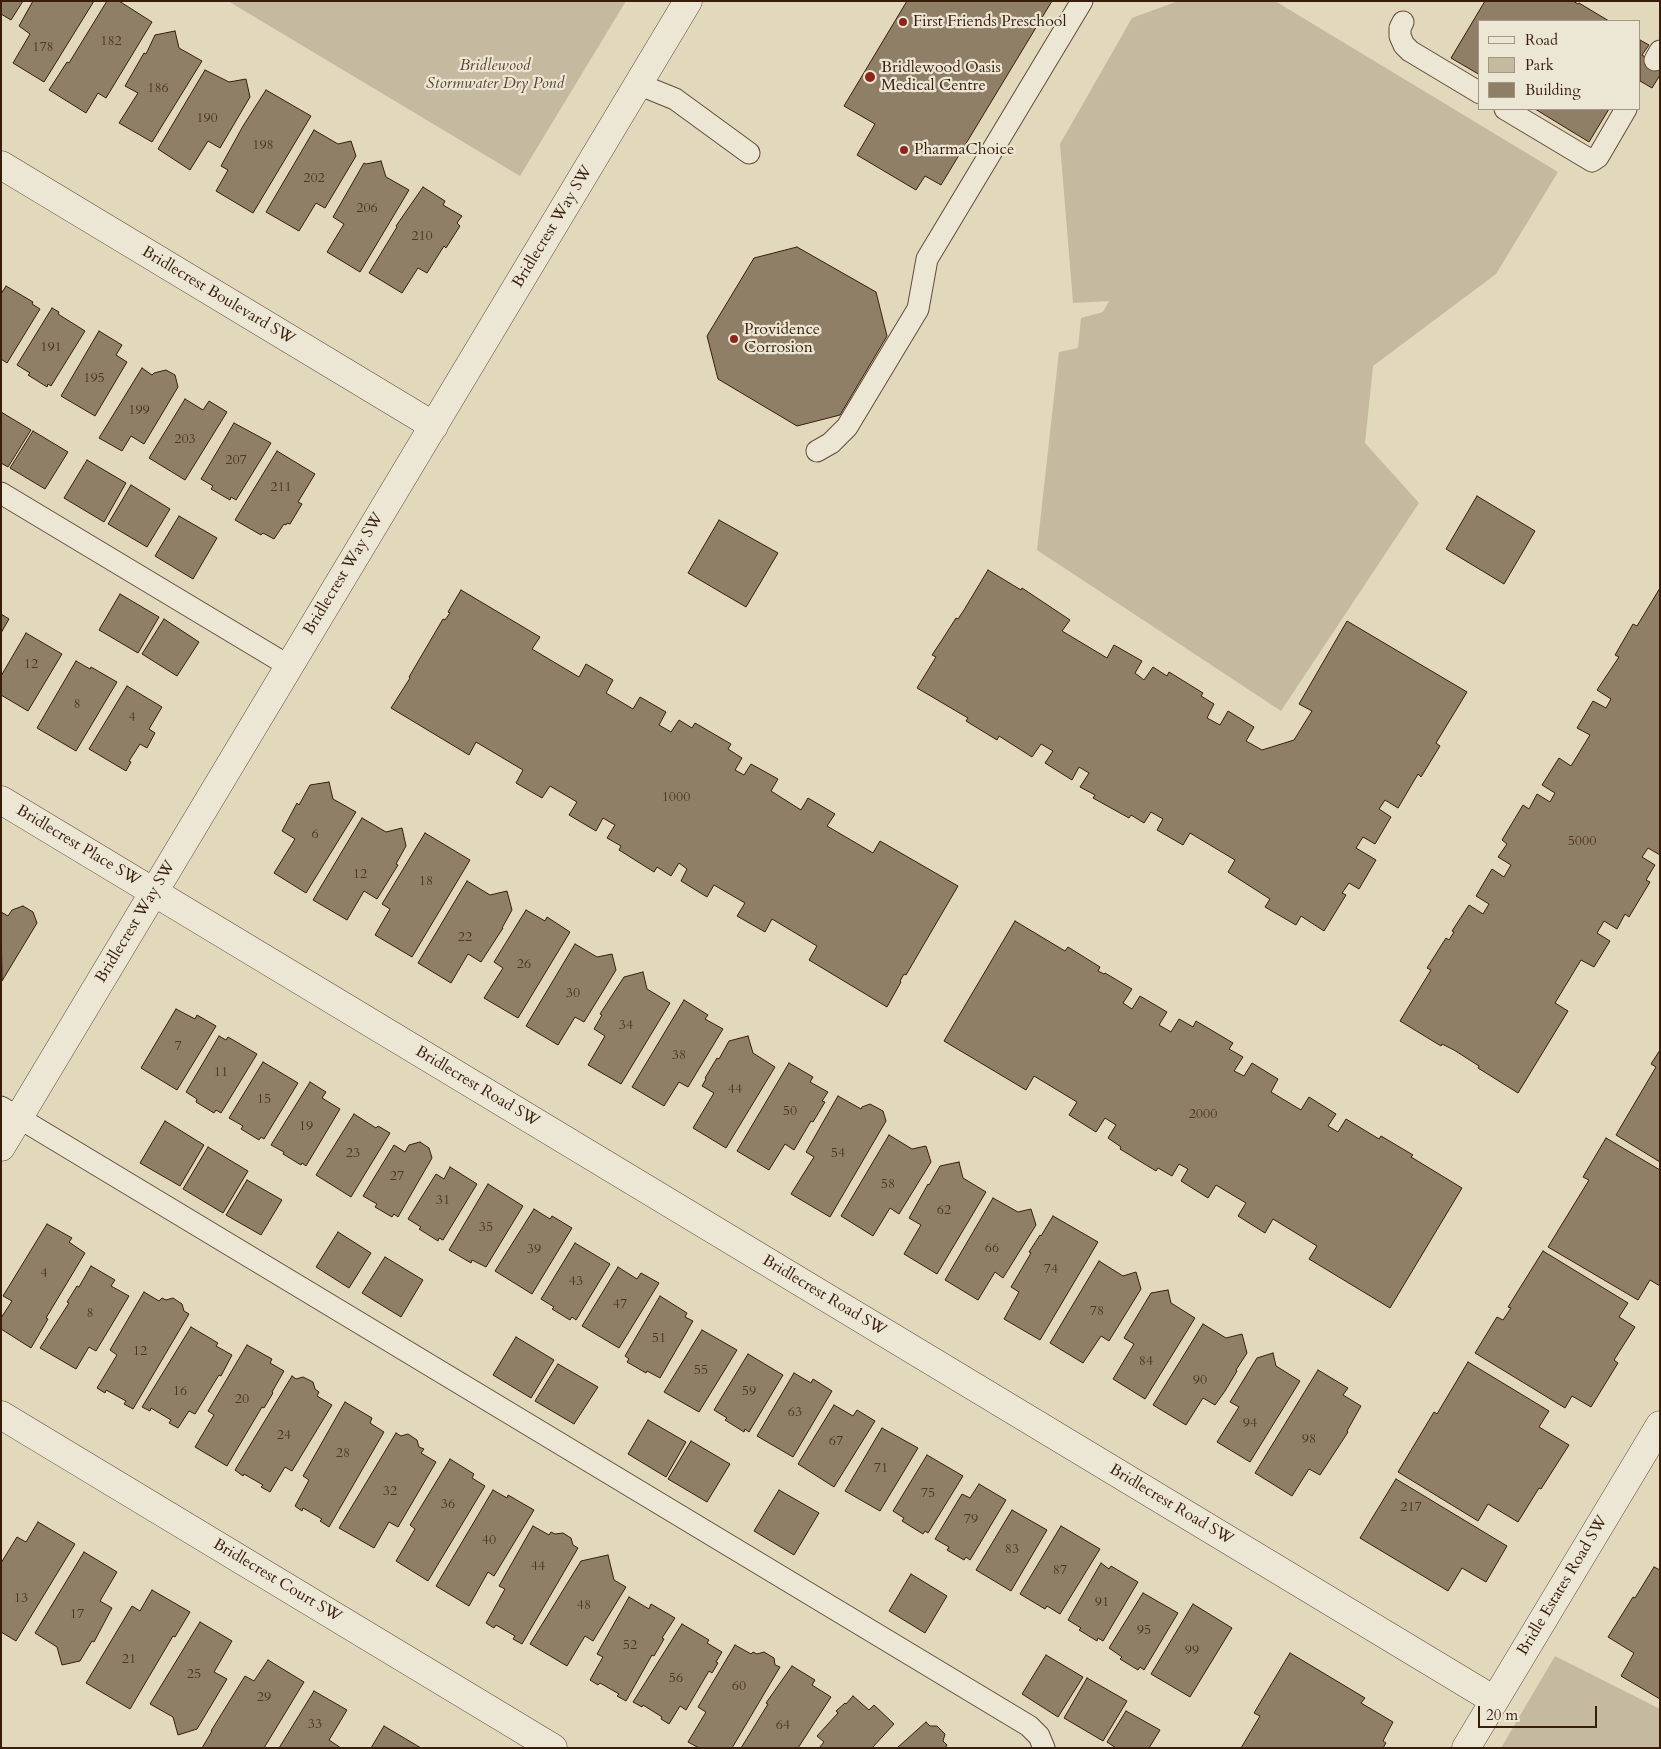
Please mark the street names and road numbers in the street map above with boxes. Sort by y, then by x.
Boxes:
street label: Bridlecrest Way SW [509,162,597,292]
street label: Bridlecrest Boulevard SW [138,243,298,349]
street label: Bridlecrest Way SW [300,509,388,639]
street label: Bridlecrest Place SW [13,801,143,891]
street label: Bridlecrest Way SW [92,857,180,987]
street label: Bridlecrest Road SW [411,1042,543,1132]
street label: Bridlecrest Road SW [758,1251,890,1341]
street label: Bridlecrest Road SW [1105,1460,1237,1550]
street label: Bridle Estates Road SW [1514,1513,1612,1659]
street label: Bridlecrest Court SW [209,1535,345,1627]

